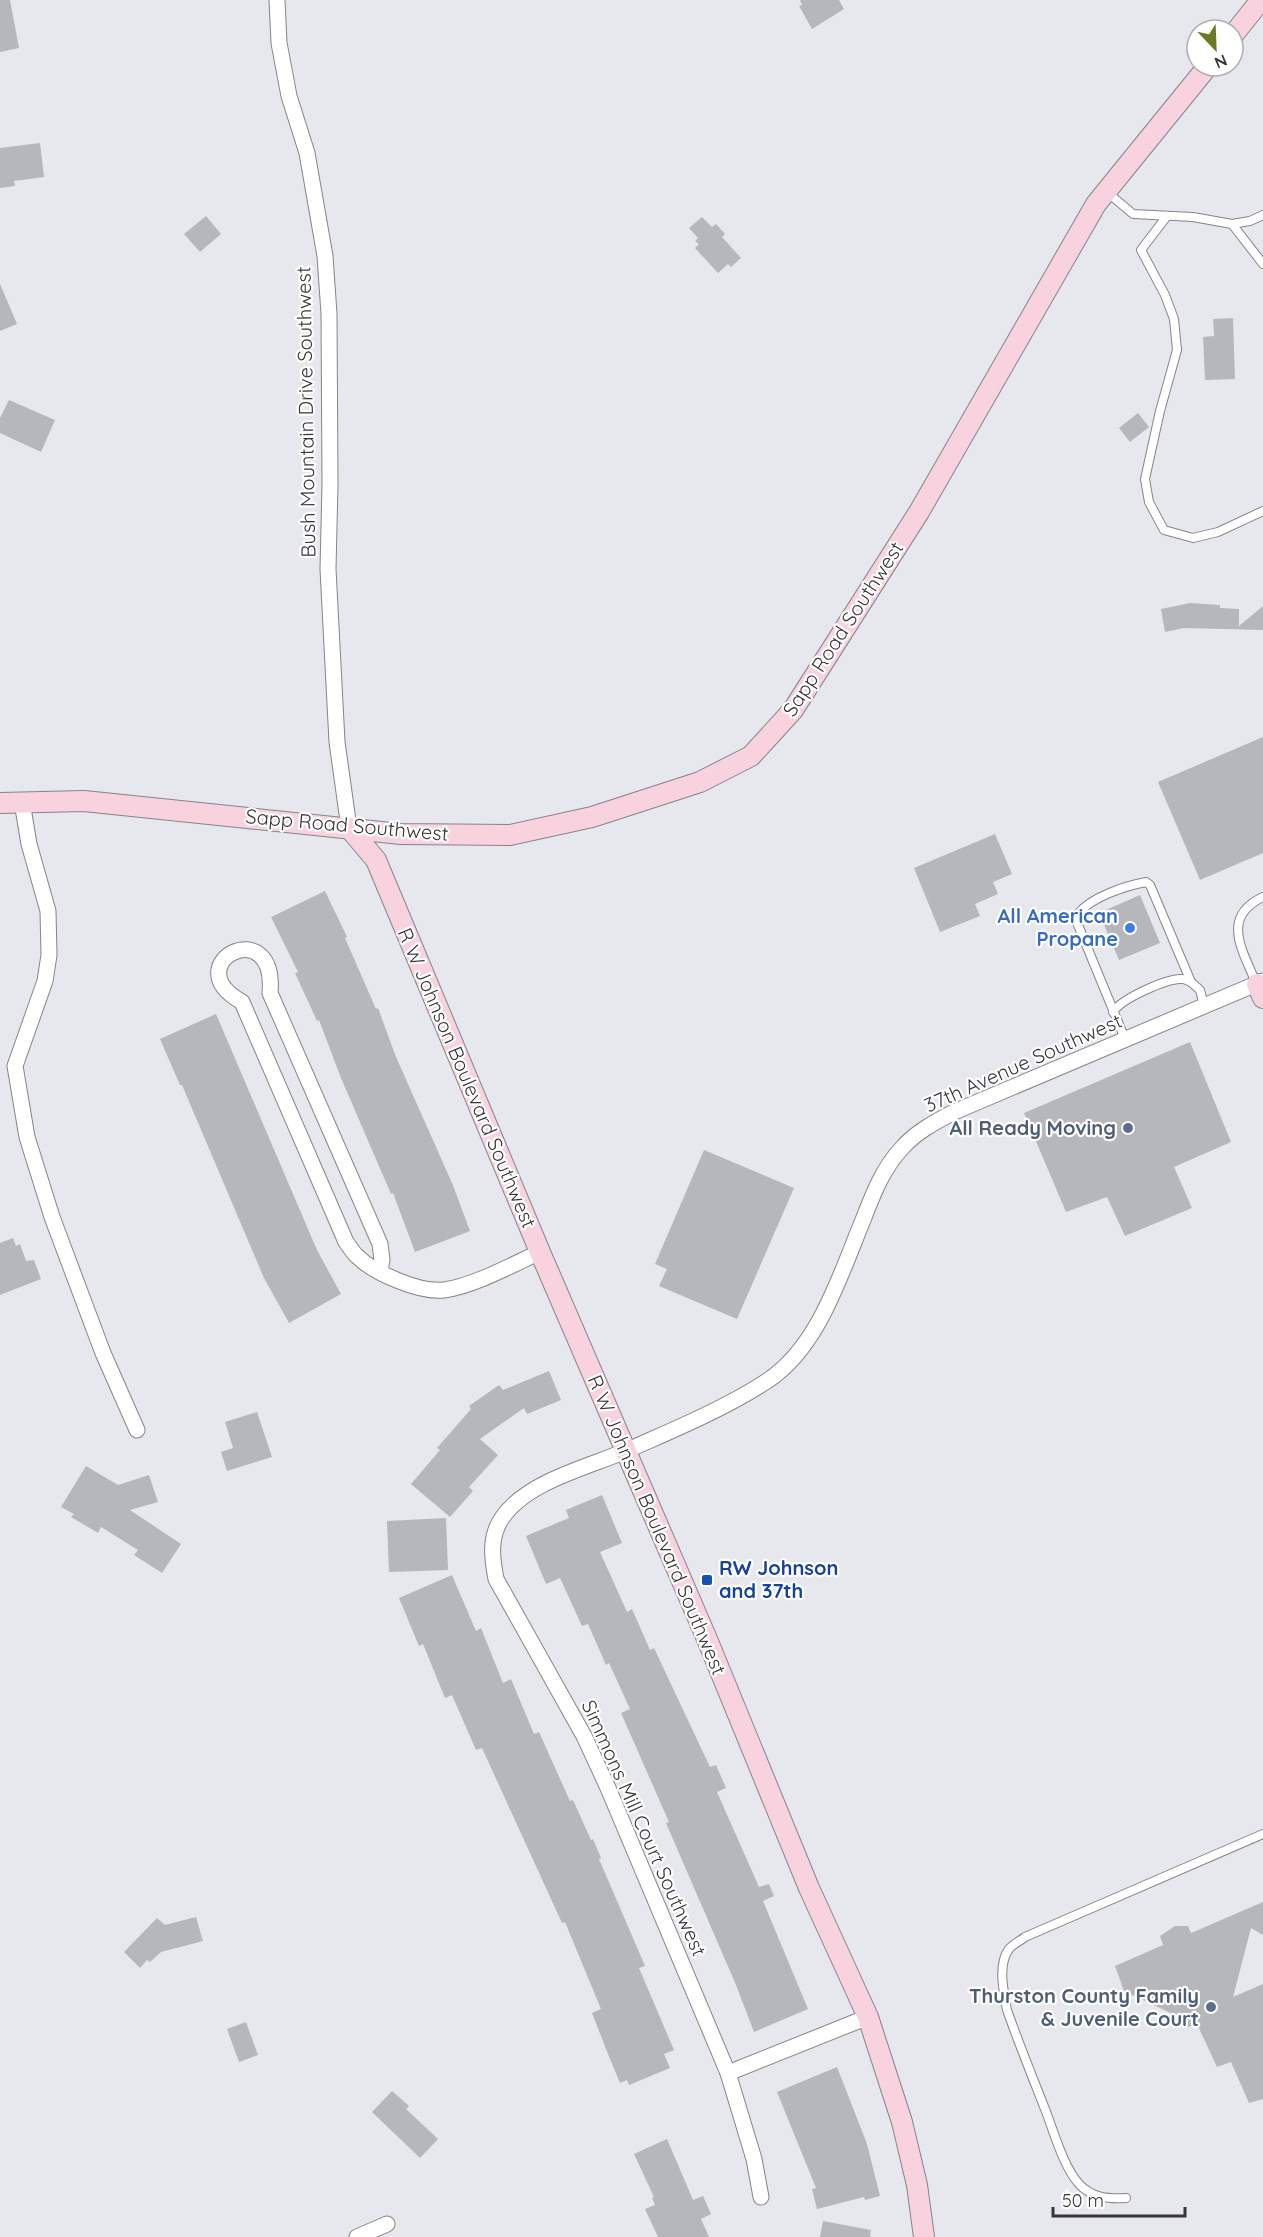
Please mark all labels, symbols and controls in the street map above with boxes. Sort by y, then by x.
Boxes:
north arrow [1185,18,1245,78]
text: N [1212,50,1230,73]
street label: Bush Mountain Drive Southwest [290,266,321,558]
street label: Sapp Road Southwest [777,536,909,721]
street label: Sapp Road Southwest [245,803,450,846]
place label: All American Propane [998,903,1118,951]
marker: All American Propane [1123,921,1137,935]
street label: R W Johnson Boulevard Southwest [393,924,542,1232]
street label: 37th Avenue Southwest [920,1008,1126,1117]
place label: All Ready Moving [949,1115,1116,1140]
marker: All Ready Moving [1121,1121,1135,1135]
street label: R W Johnson Boulevard Southwest [583,1371,732,1679]
place label: RW Johnson and 37th [719,1555,838,1603]
marker: RW Johnson and 37th [700,1573,714,1587]
street label: Simmons Mill Court Southwest [577,1696,712,1960]
place label: Thurston County Family & Juvenile Court [969,1983,1199,2031]
marker: Thurston County Family & Juvenile Court [1204,2000,1218,2014]
scale bar [1053,2180,1185,2218]
text: 50 m [1062,2189,1104,2212]

